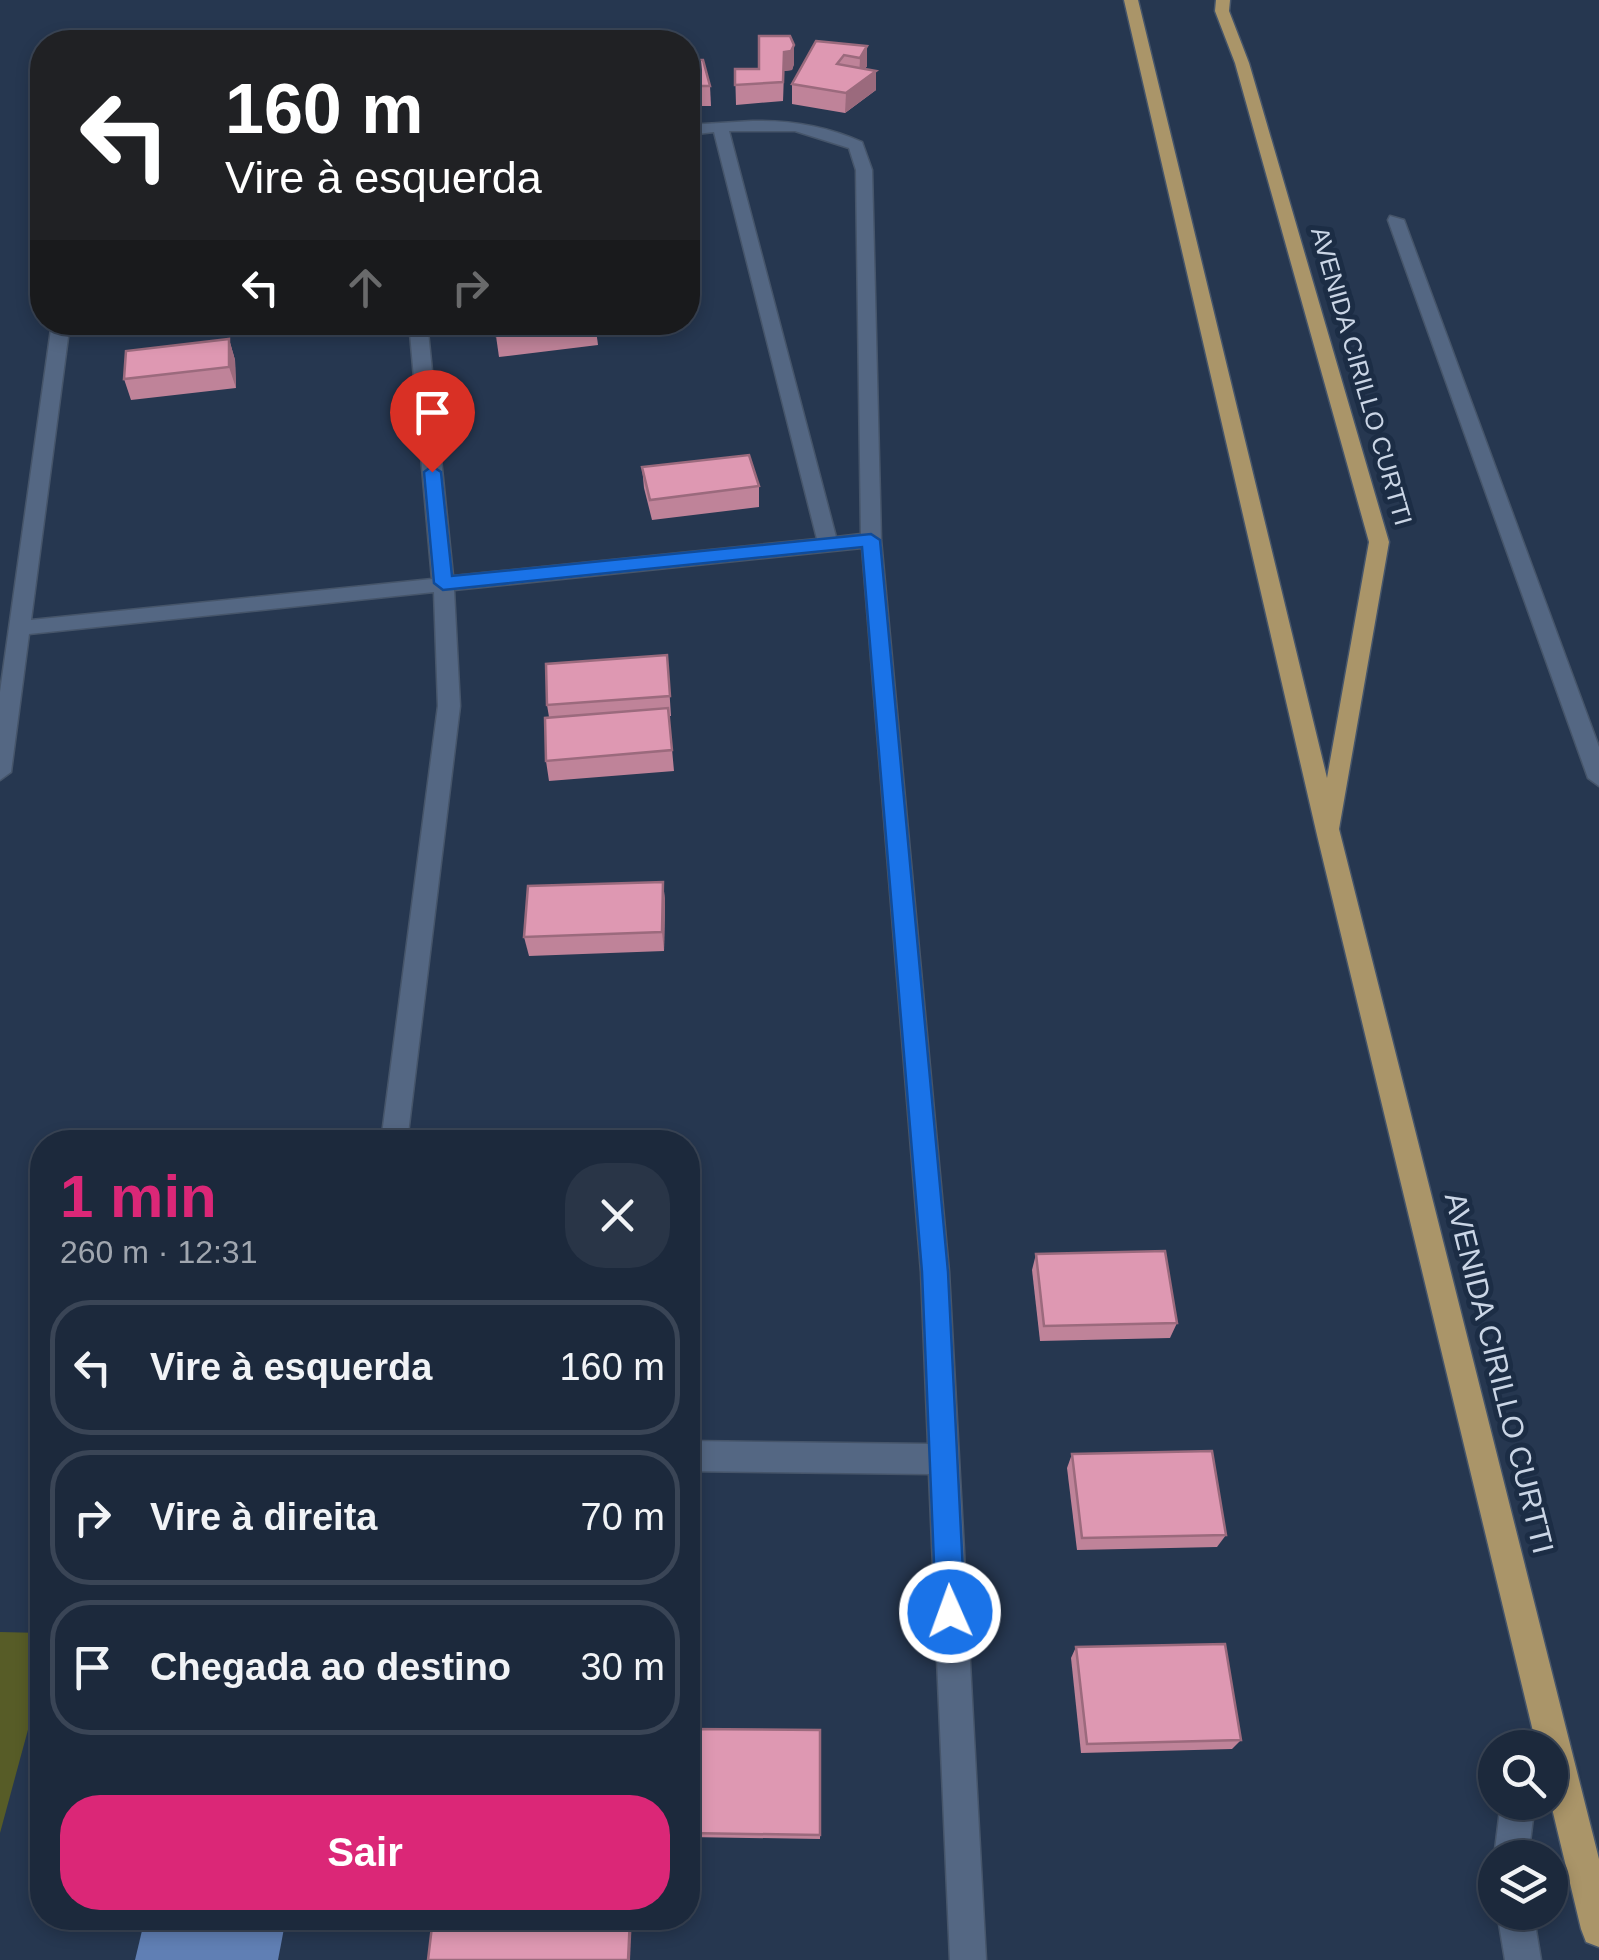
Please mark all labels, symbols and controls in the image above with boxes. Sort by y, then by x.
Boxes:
icon: left [60,70,190,200]
text: 160 m [225,70,423,148]
text: Vire à esquerda [225,152,542,203]
street label: AVENIDA CIRILLO CURTTI [1306,224,1418,528]
icon: left [233,260,288,315]
icon: ahead [338,260,393,315]
icon: right [443,260,498,315]
pin [390,370,475,473]
icon: arrive [405,385,460,440]
text: 1 min [60,1163,217,1230]
button: close [565,1163,670,1268]
street label: AVENIDA CIRILLO CURTTI [1439,1189,1560,1557]
text: 260 m · 12:31 [60,1234,257,1270]
icon: left [65,1340,120,1395]
text: Vire à esquerda [150,1346,432,1388]
text: 160 m [559,1346,665,1388]
icon: right [65,1490,120,1545]
text: Vire à direita [150,1496,377,1538]
text: 70 m [581,1496,665,1538]
position arrow [898,1560,1002,1664]
icon: arrive [65,1640,120,1695]
text: Chegada ao destino [150,1646,511,1688]
text: 30 m [581,1646,665,1688]
map controls [1478,1730,1568,1930]
button: search [1478,1730,1568,1820]
button: Sair [60,1795,670,1910]
button: layers [1478,1840,1568,1930]

